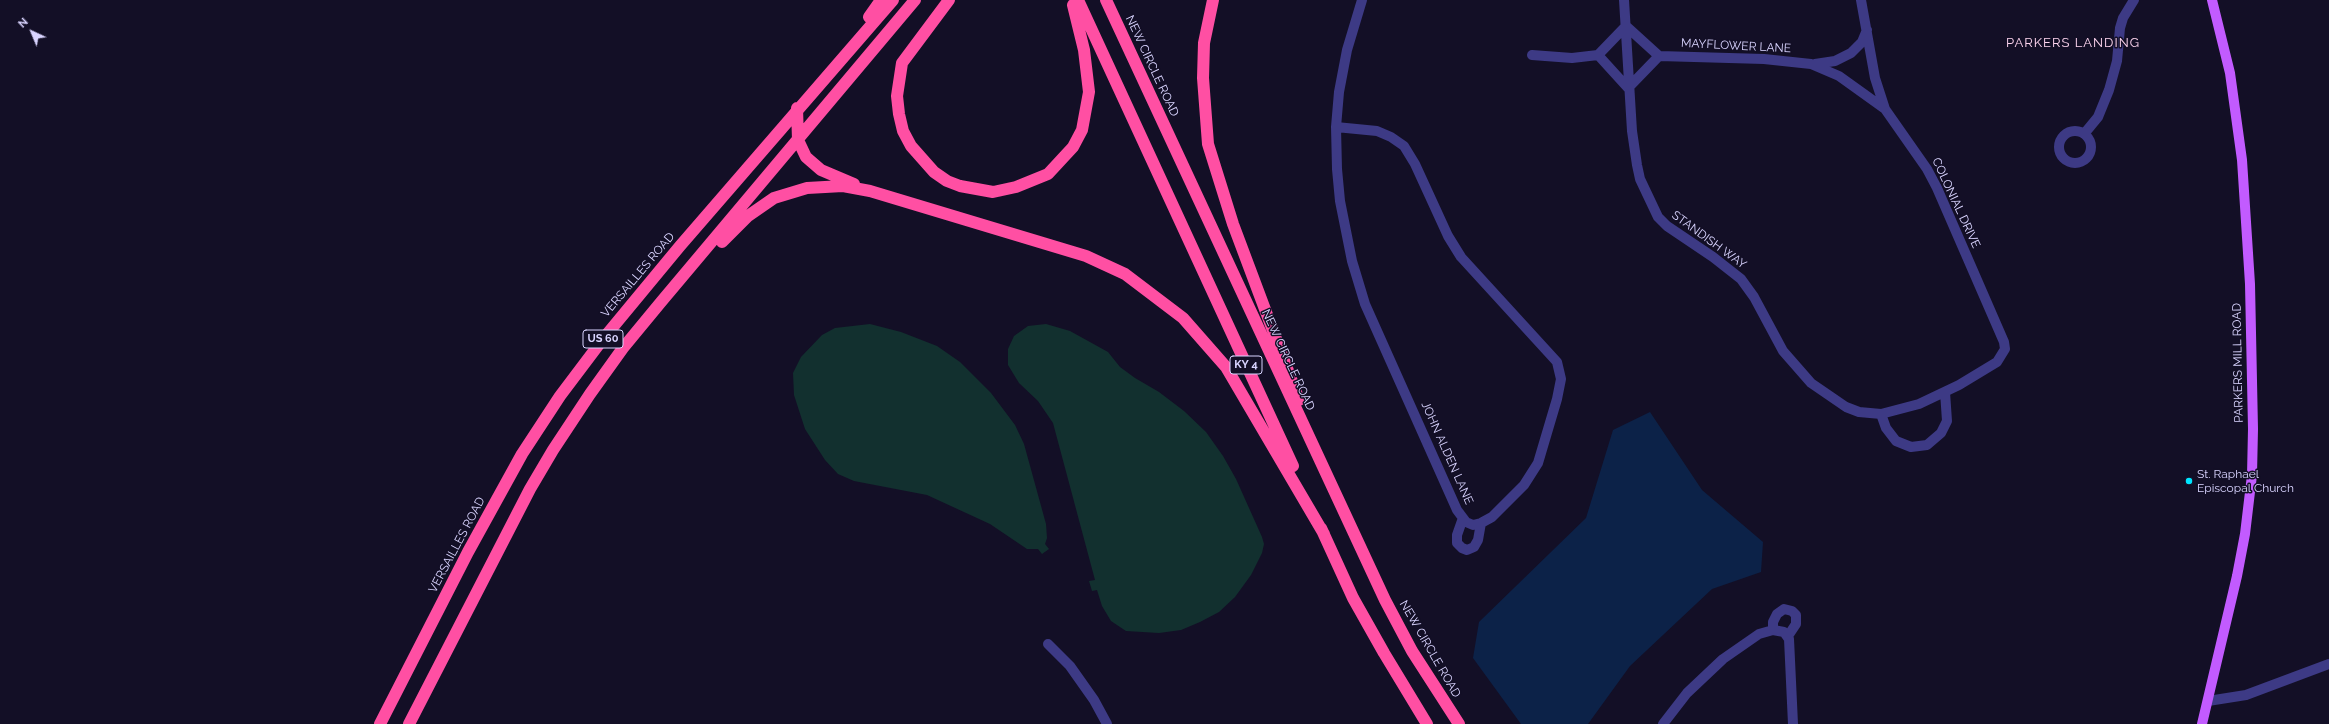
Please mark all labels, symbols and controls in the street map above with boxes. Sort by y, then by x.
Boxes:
north arrow [12,12,52,52]
street label: NEW CIRCLE ROAD [1122,13,1182,119]
text: N [16,15,31,31]
district label: PARKERS LANDING [2006,35,2140,51]
street label: MAYFLOWER LANE [1681,36,1791,56]
street label: COLONIAL DRIVE [1929,156,1983,250]
street label: STANDISH WAY [1669,208,1749,272]
street label: VERSAILLES ROAD [598,230,678,320]
street label: PARKERS MILL ROAD [2230,303,2246,423]
street label: NEW CIRCLE ROAD [1258,307,1318,413]
road number: US 60 [583,330,623,348]
road number: KY 4 [1230,356,1262,374]
street label: JOHN ALDEN LANE [1418,399,1476,507]
place label: St. Raphael Episcopal Church [2197,467,2294,495]
marker: St. Raphael Episcopal Church [2184,476,2194,486]
street label: VERSAILLES ROAD [426,495,488,595]
street label: NEW CIRCLE ROAD [1396,598,1464,700]

